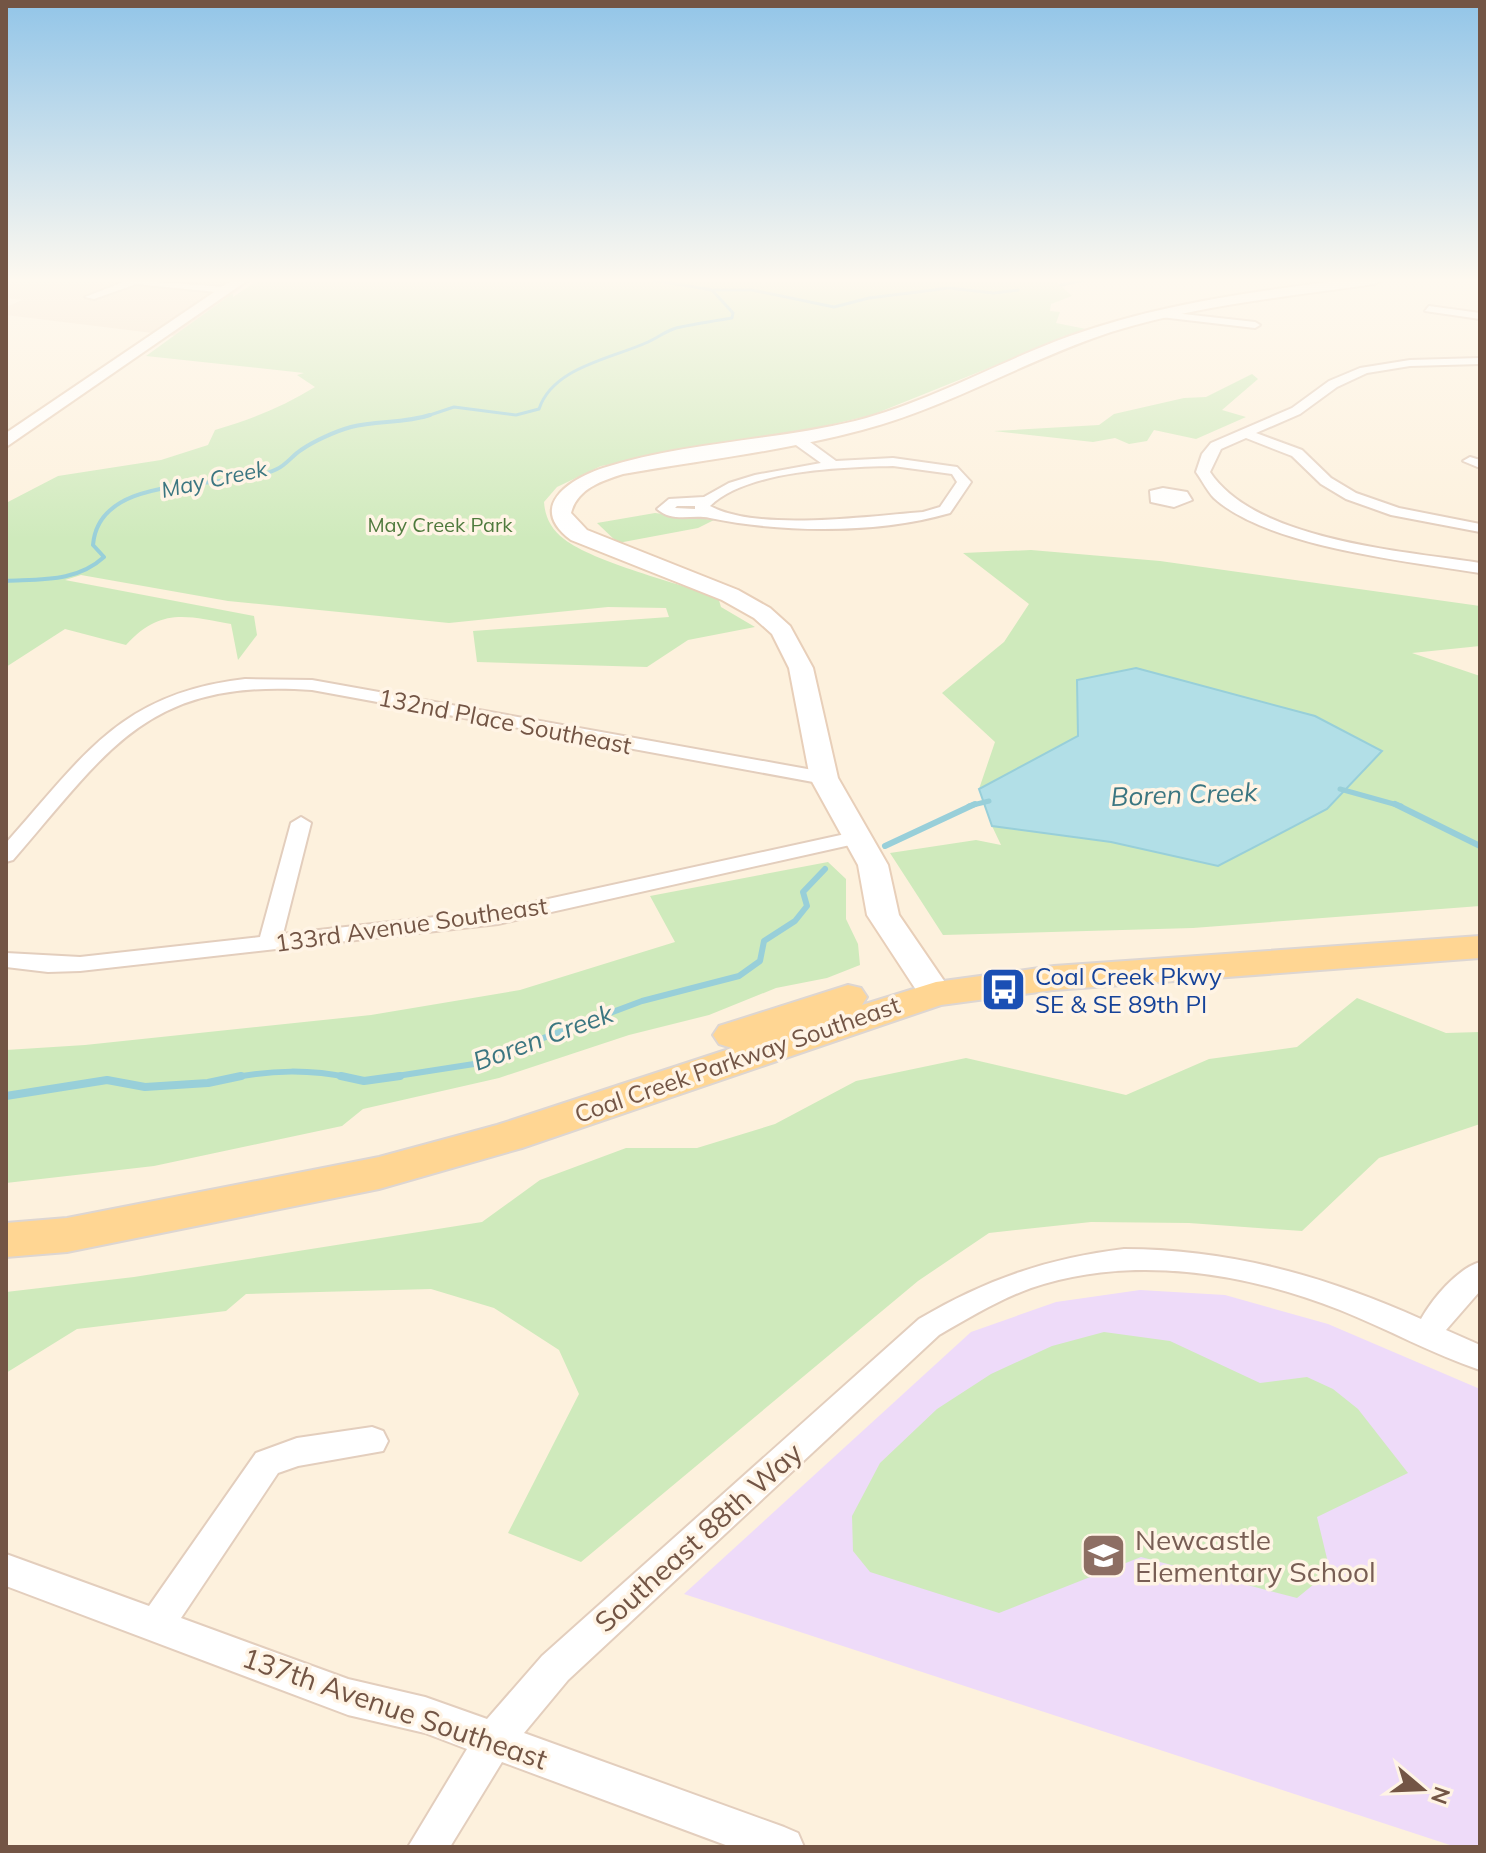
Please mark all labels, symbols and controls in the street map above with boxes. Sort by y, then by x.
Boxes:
water label: May Creek [158,454,270,504]
park label: May Creek Park [367,512,513,537]
street label: 132nd Place Southeast [376,682,634,760]
water label: Boren Creek [1110,775,1258,813]
street label: 133rd Avenue Southeast [273,890,549,958]
place label: Coal Creek Pkwy SE & SE 89th Pl [1035,961,1222,1019]
bus stop icon: Coal Creek Pkwy SE & SE 89th Pl [980,966,1028,1014]
street label: Coal Creek Parkway Southeast [570,989,904,1129]
water label: Boren Creek [468,996,618,1078]
street label: Southeast 88th Way [587,1435,809,1639]
place label: Newcastle Elementary School [1135,1522,1376,1589]
school or university icon: Newcastle Elementary School [1080,1531,1128,1579]
street label: 137th Avenue Southeast [238,1639,552,1777]
north arrow [1382,1749,1462,1829]
text: N [1425,1783,1457,1808]

